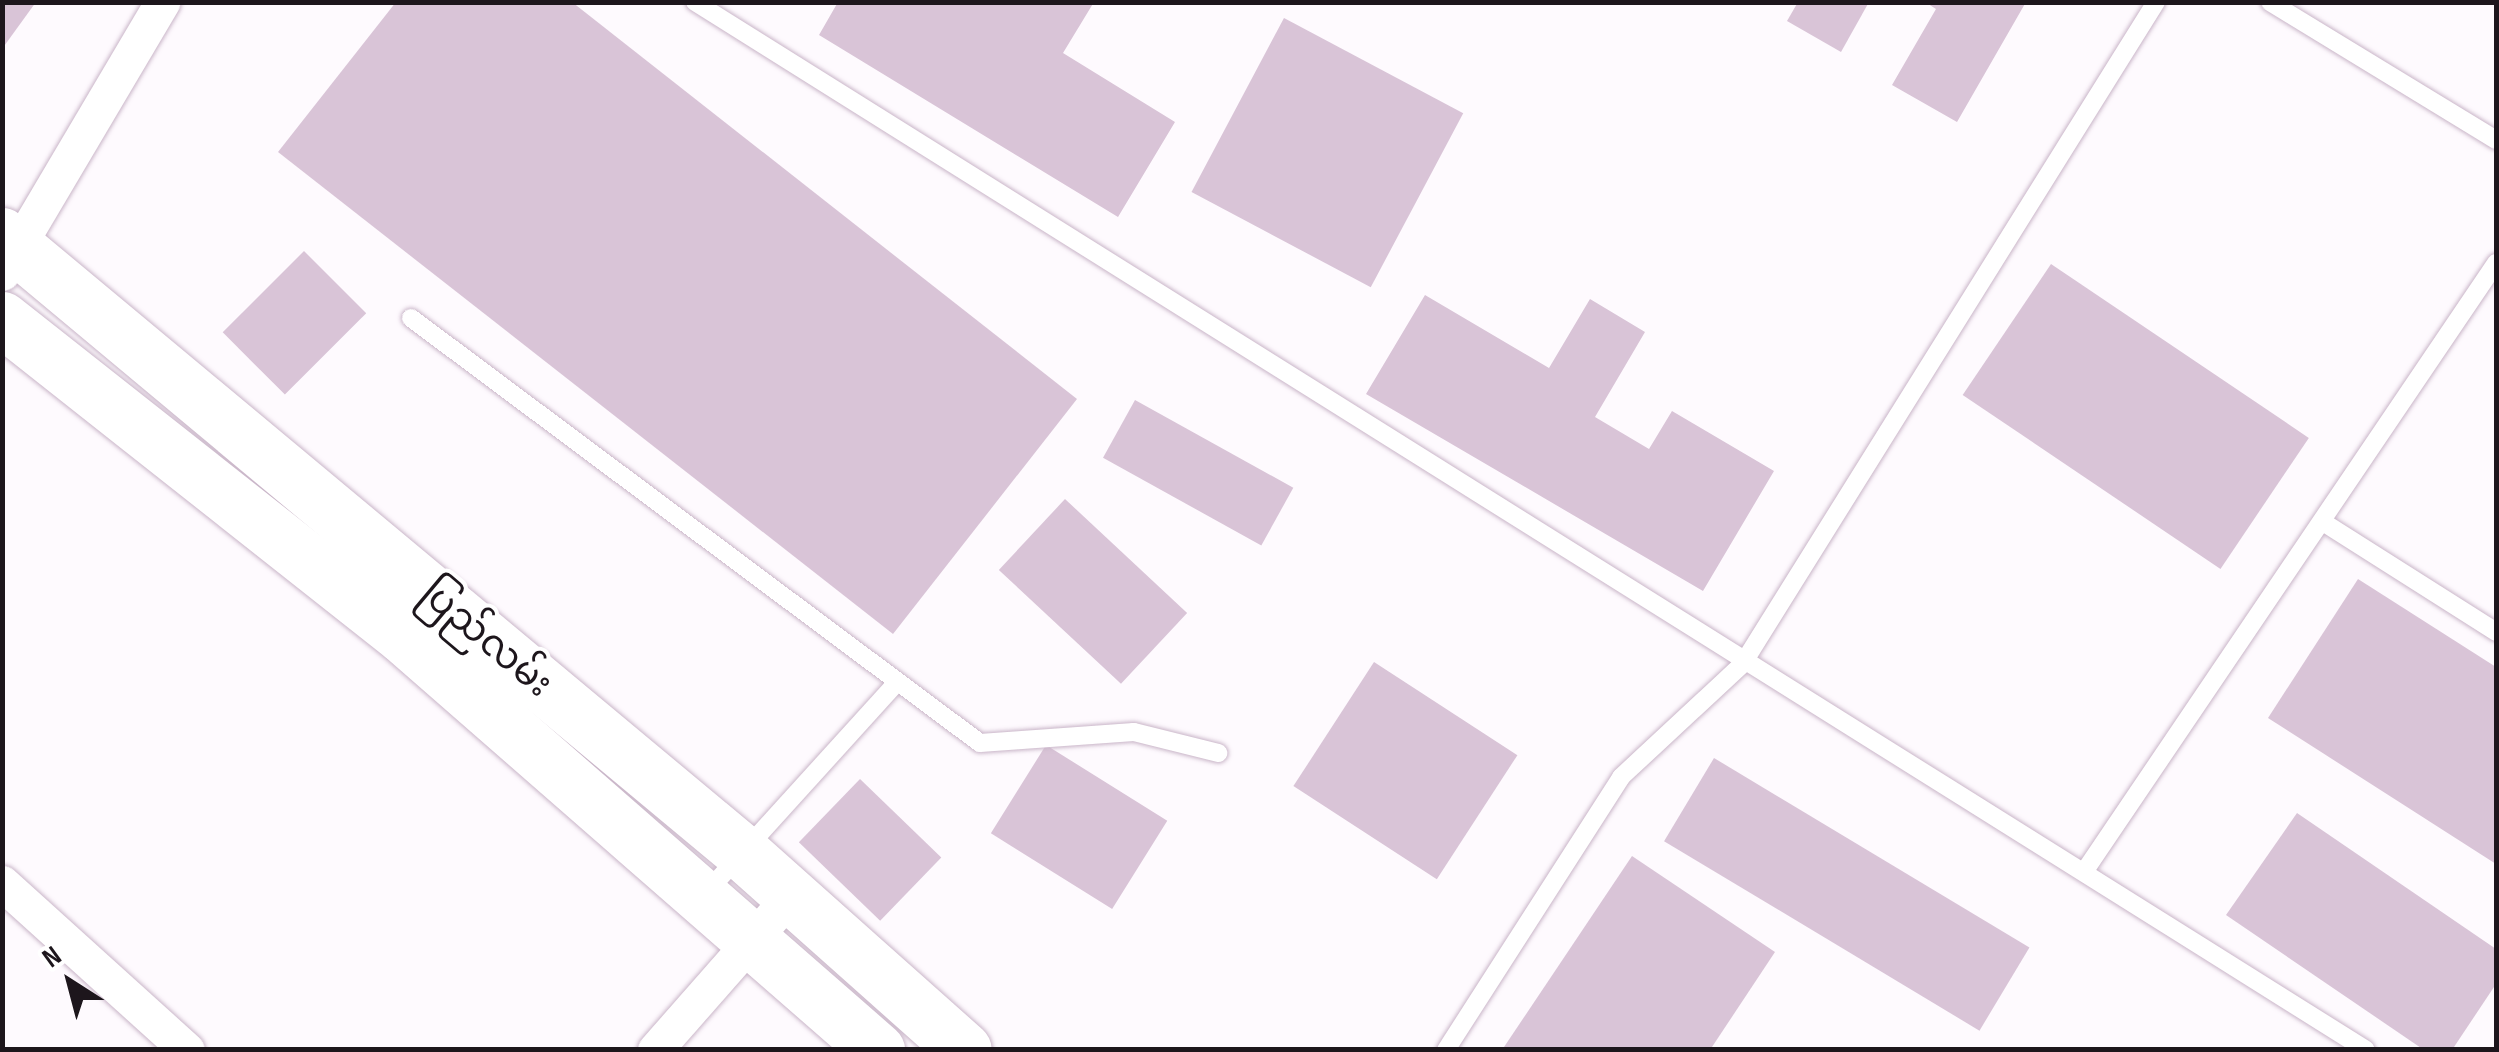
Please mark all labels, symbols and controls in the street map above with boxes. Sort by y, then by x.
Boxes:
street label: ပြည်လမ်း [411,571,561,707]
north arrow [20,932,120,1032]
text: N [36,940,68,975]

